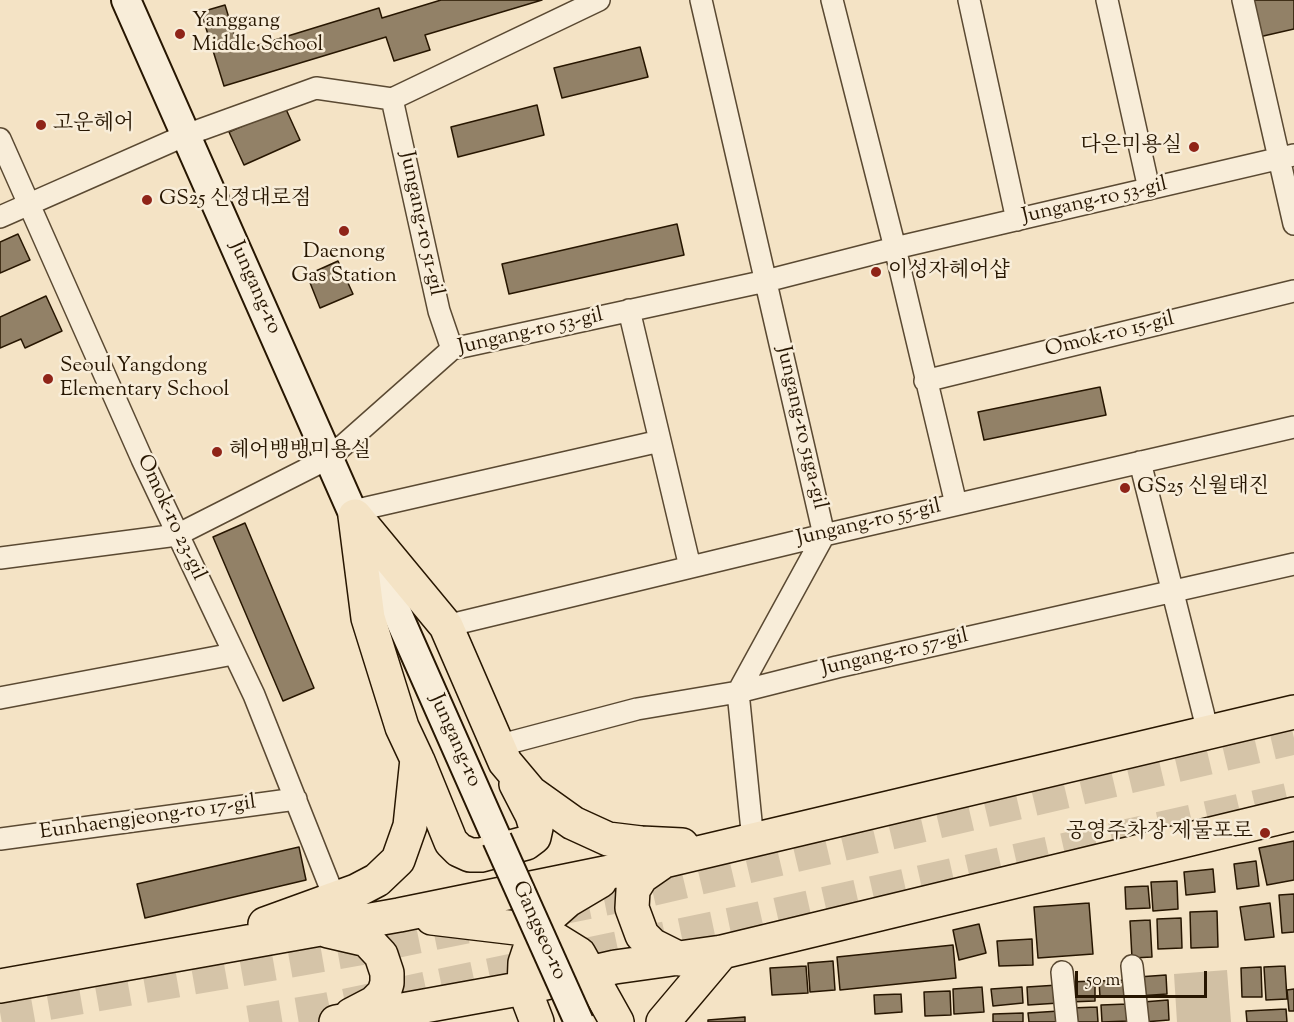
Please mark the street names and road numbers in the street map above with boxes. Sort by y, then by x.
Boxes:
street label: Jungang-ro 51-gil [392,150,448,298]
street label: Jungang-ro 53-gil [1020,173,1170,231]
street label: Jungang-ro [222,238,286,338]
street label: Jungang-ro 53-gil [456,304,606,362]
street label: Omok-ro 15-gil [1043,308,1177,364]
street label: Jungang-ro 51ga-gil [769,344,831,512]
street label: Omok-ro 23-gil [130,451,210,585]
street label: Jungang-ro 55-gil [794,495,944,553]
street label: Jungang-ro 57-gil [819,625,971,683]
street label: Jungang-ro [422,691,486,791]
street label: Eunhaengjeong-ro 17-gil [38,791,258,847]
street label: Gangseo-ro [505,878,571,984]

